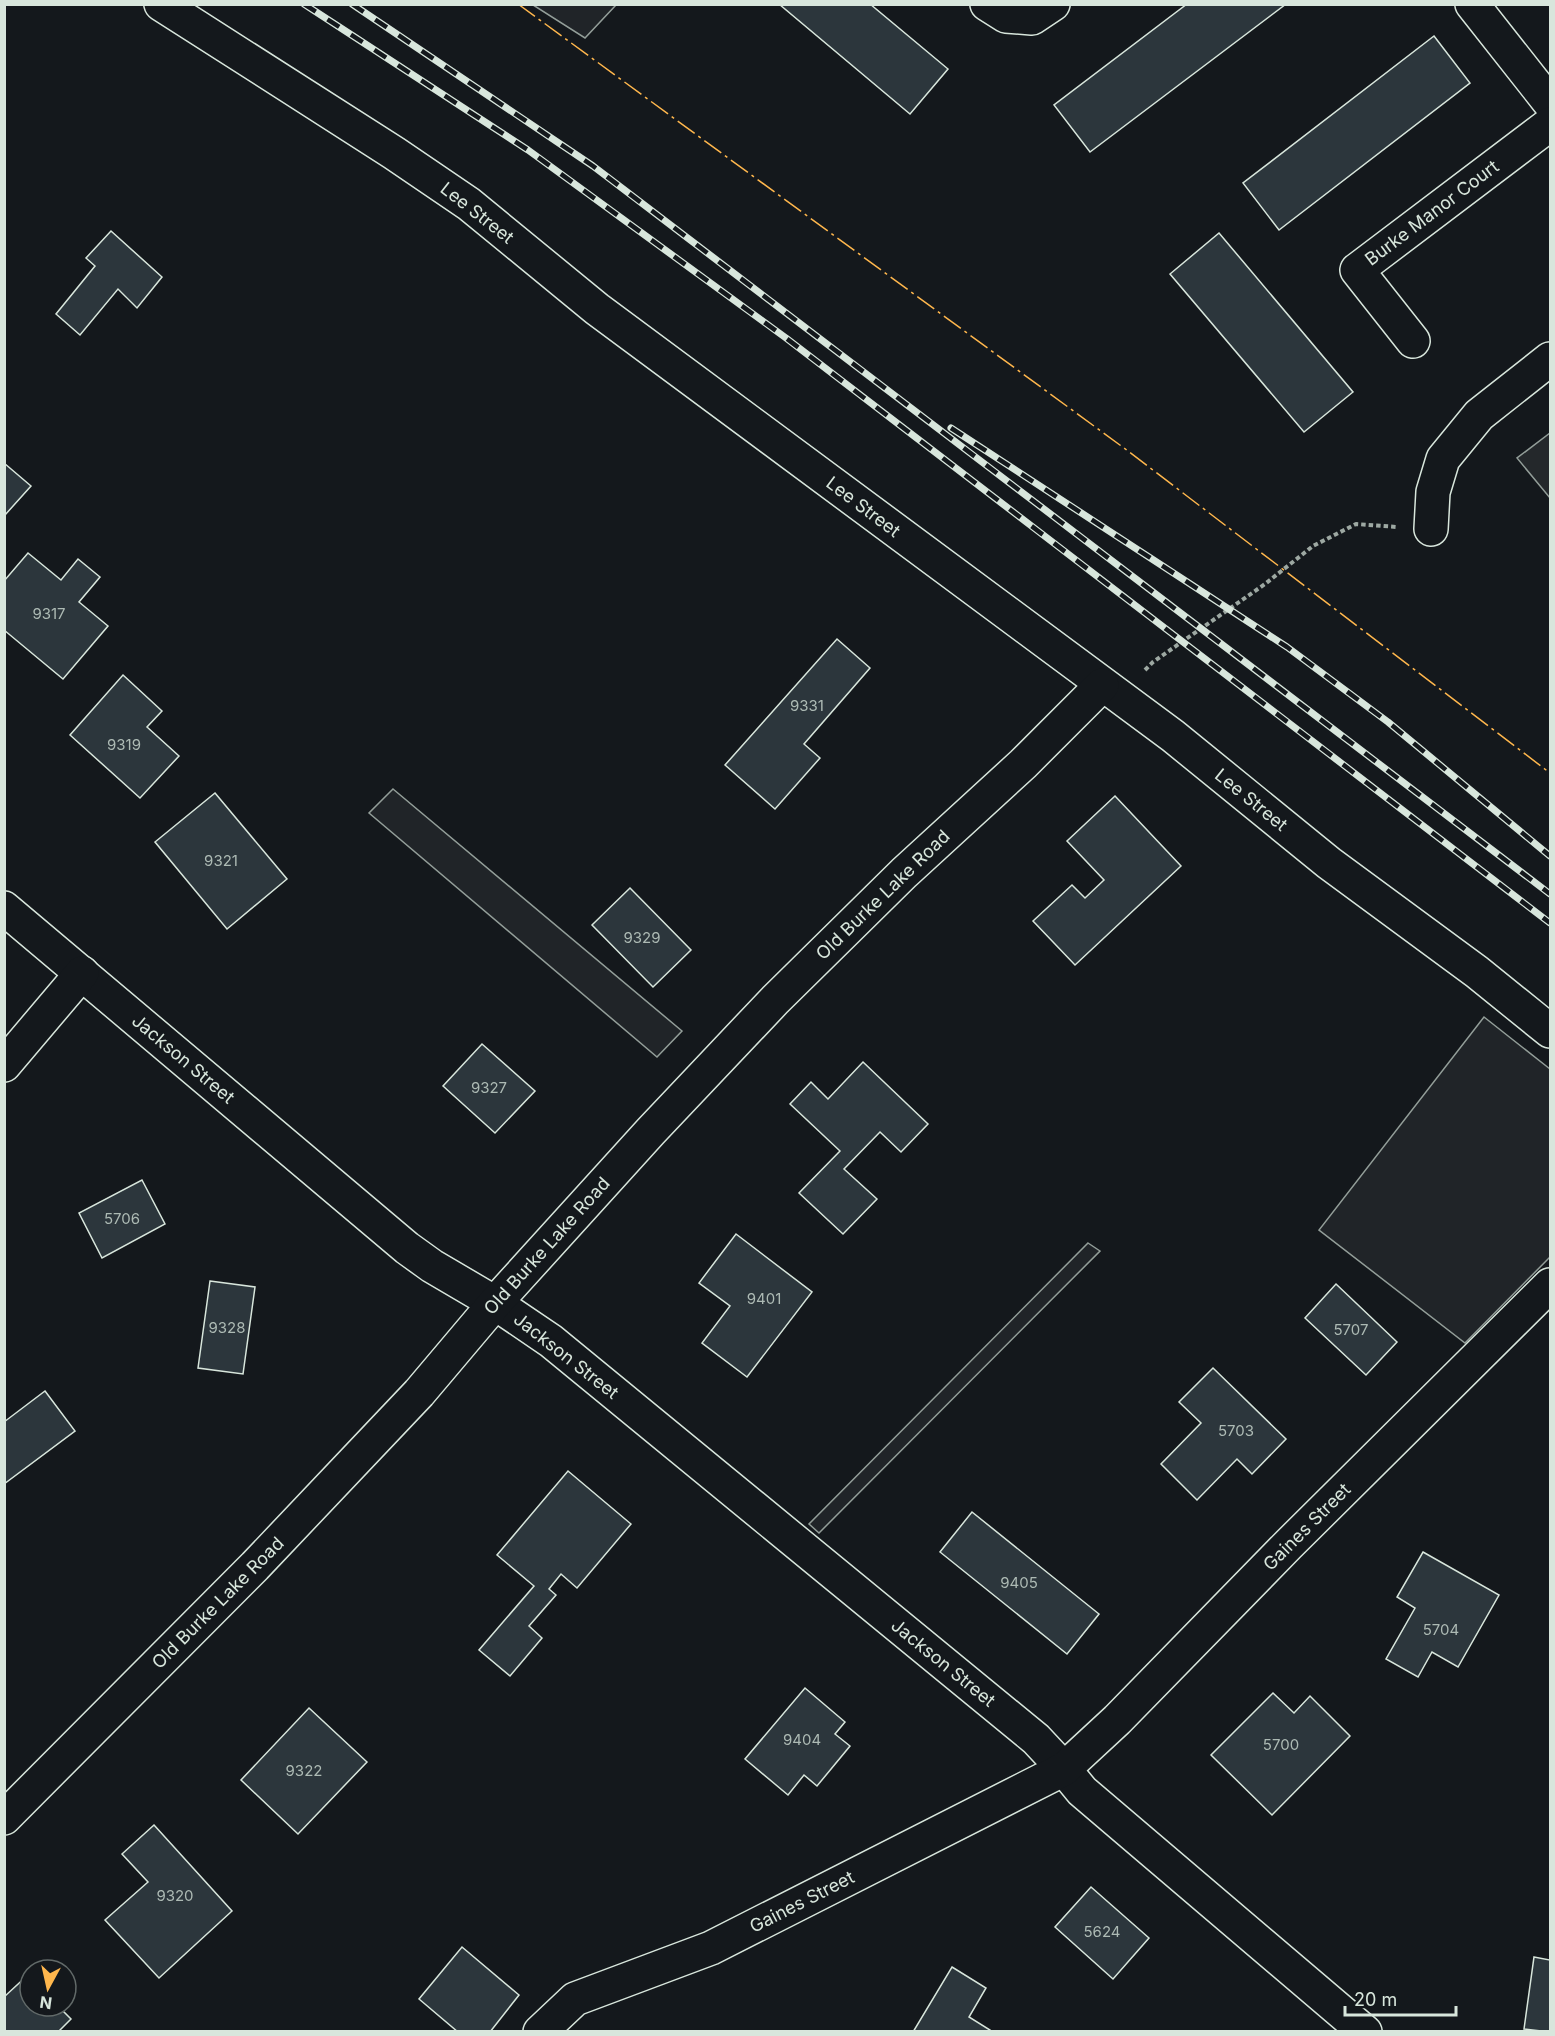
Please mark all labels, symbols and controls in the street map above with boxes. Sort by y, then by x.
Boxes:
street label: Burke Manor Court [1361,156,1503,270]
street label: Lee Street [437,178,518,248]
street label: Lee Street [822,472,904,541]
house number: 9317 [32,604,66,623]
house number: 9331 [790,696,824,715]
house number: 9319 [107,735,141,754]
street label: Lee Street [1211,764,1292,835]
street label: Old Burke Lake Road [812,825,954,964]
house number: 9321 [204,851,238,870]
house number: 9329 [623,928,661,947]
street label: Jackson Street [128,1010,239,1108]
house number: 9327 [471,1078,507,1097]
street label: Old Burke Lake Road [479,1173,614,1319]
house number: 5706 [104,1209,140,1228]
house number: 9401 [747,1289,781,1308]
street label: Jackson Street [510,1308,623,1403]
house number: 9328 [209,1318,246,1337]
house number: 5707 [1333,1320,1369,1339]
house number: 5703 [1218,1421,1254,1440]
street label: Gaines Street [1259,1479,1355,1575]
street label: Old Burke Lake Road [147,1532,288,1673]
house number: 9405 [1000,1573,1038,1592]
street label: Jackson Street [887,1614,999,1711]
house number: 5704 [1423,1620,1459,1639]
house number: 9404 [783,1730,821,1749]
house number: 5700 [1263,1735,1299,1754]
house number: 9322 [286,1761,322,1780]
street label: Gaines Street [746,1866,858,1937]
house number: 9320 [156,1886,194,1905]
house number: 5624 [1083,1922,1121,1941]
north arrow [18,1958,78,2018]
scale bar [1345,1979,1456,2017]
text: 20 m [1354,1989,1397,2010]
text: N [38,1992,53,2014]

